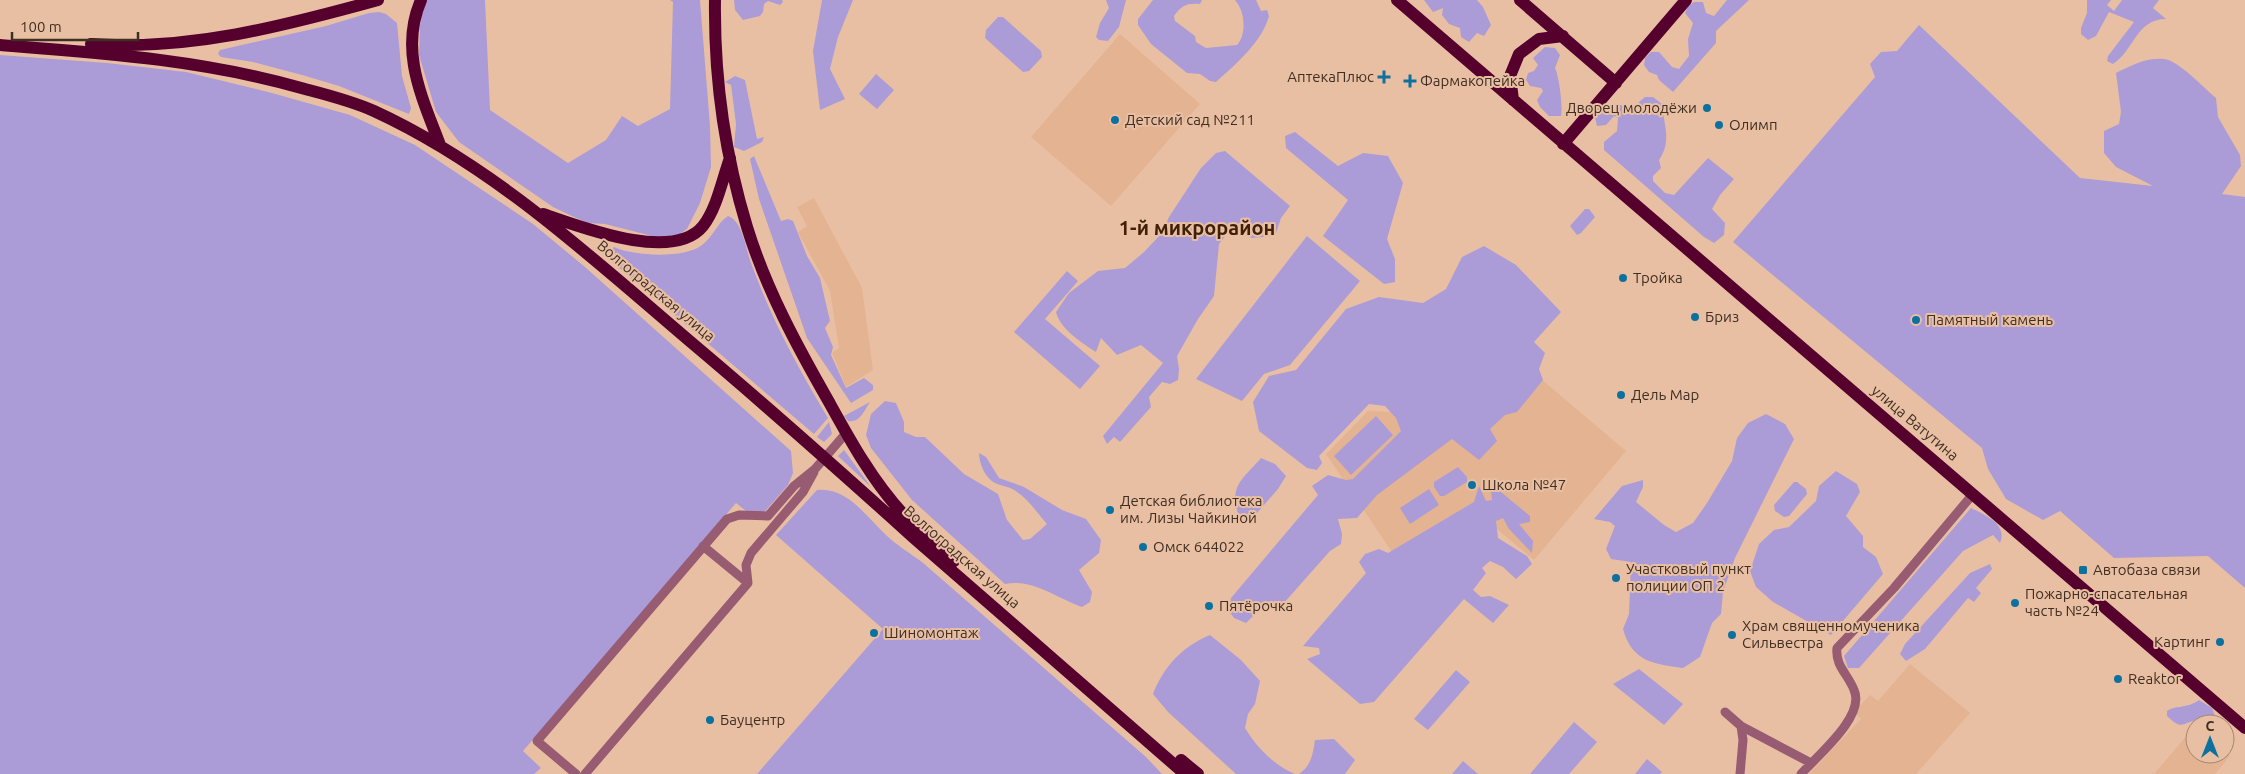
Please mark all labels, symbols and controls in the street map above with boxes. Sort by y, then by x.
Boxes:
scale bar [12,10,139,42]
text: 100 m [20,18,62,35]
place label: АптекаПлюс [1287,68,1374,85]
marker: АптекаПлюс [1378,71,1390,83]
place label: Фармакопейка [1420,72,1525,89]
marker: Фармакопейка [1404,75,1416,87]
place label: Дворец молодёжи [1566,99,1697,116]
marker: Дворец молодёжи [1701,102,1713,114]
place label: Детский сад №211 [1125,111,1255,128]
marker: Детский сад №211 [1109,114,1121,126]
place label: Олимп [1729,116,1778,133]
marker: Олимп [1713,119,1725,131]
district label: 1-й микрорайон [1119,216,1275,239]
street label: Волгоградская улица [594,236,719,345]
place label: Тройка [1633,269,1683,286]
marker: Тройка [1617,272,1629,284]
place label: Бриз [1705,308,1739,325]
marker: Бриз [1689,311,1701,323]
place label: Памятный камень [1926,311,2053,328]
marker: Памятный камень [1910,314,1922,326]
street label: улица Ватутина [1868,381,1962,464]
place label: Дель Мар [1631,386,1699,403]
marker: Дель Мар [1615,389,1627,401]
place label: Школа №47 [1482,476,1566,493]
marker: Школа №47 [1466,479,1478,491]
place label: Детская библиотека им. Лизы Чайкиной [1120,492,1263,526]
street label: Волгоградская улица [901,502,1024,612]
marker: Детская библиотека им. Лизы Чайкиной [1104,504,1116,516]
place label: Омск 644022 [1153,538,1244,555]
marker: Омск 644022 [1137,541,1149,553]
place label: Участковый пункт полиции ОП 2 [1626,560,1751,594]
place label: Автобаза связи [2093,561,2201,578]
marker: Автобаза связи [2077,564,2089,576]
marker: Участковый пункт полиции ОП 2 [1610,572,1622,584]
place label: Пожарно-спасательная часть №24 [2025,585,2188,619]
place label: Пятёрочка [1219,597,1293,614]
marker: Пожарно-спасательная часть №24 [2009,597,2021,609]
marker: Пятёрочка [1203,600,1215,612]
place label: Храм священномученика Сильвестра [1742,617,1920,651]
place label: Шиномонтаж [884,624,979,641]
marker: Шиномонтаж [868,627,880,639]
marker: Храм священномученика Сильвестра [1726,629,1738,641]
place label: Картинг [2154,633,2210,650]
marker: Картинг [2214,636,2226,648]
place label: Reaktor [2128,670,2182,687]
marker: Reaktor [2112,673,2124,685]
place label: Бауцентр [720,711,785,728]
marker: Бауцентр [704,714,716,726]
north arrow [2185,714,2235,764]
text: С [2206,718,2215,734]

